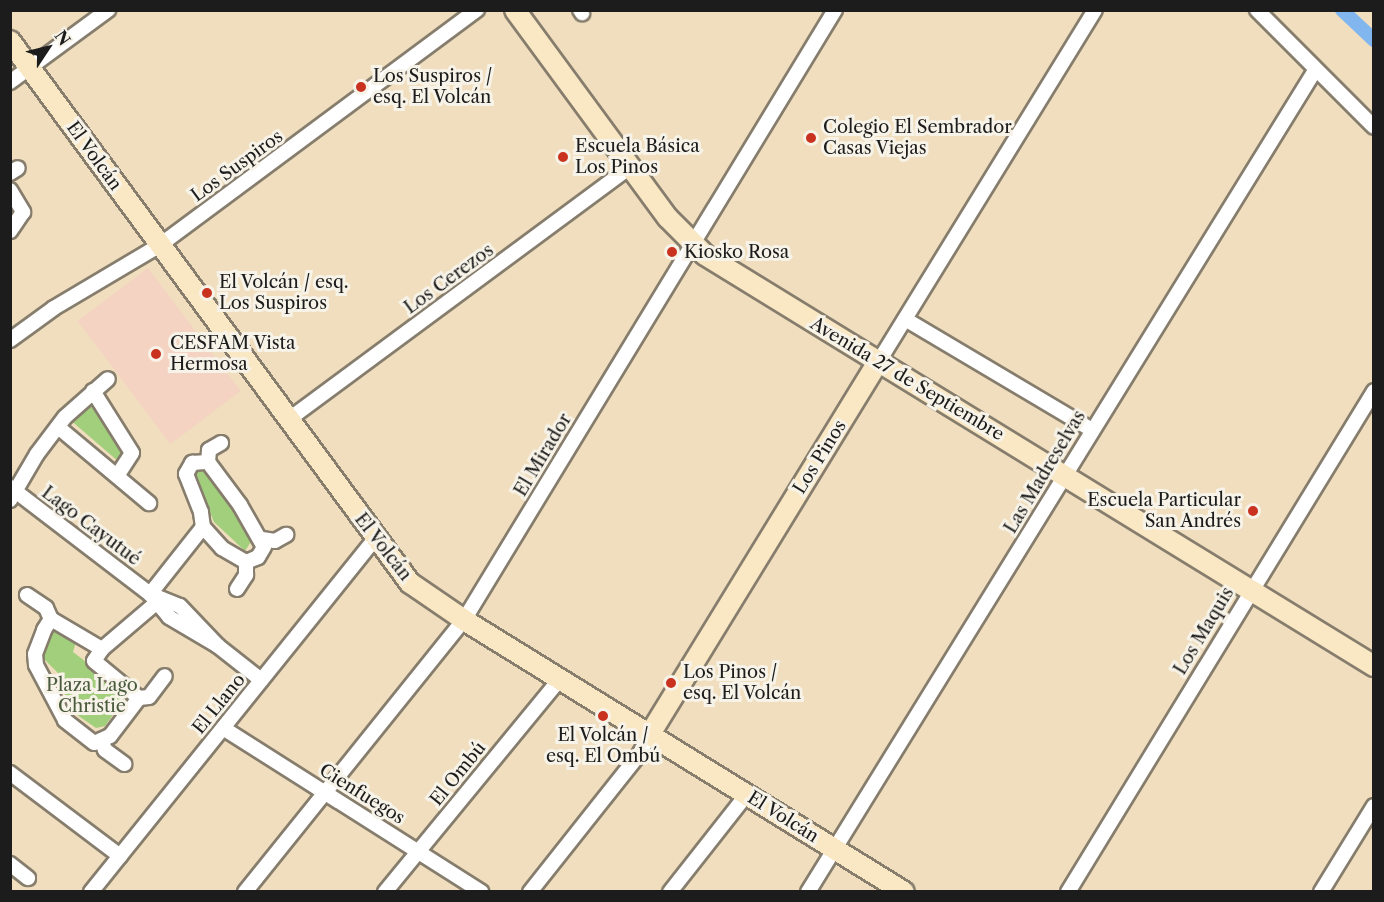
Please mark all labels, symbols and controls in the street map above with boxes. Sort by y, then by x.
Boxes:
north arrow [18,18,78,78]
text: N [51,26,75,49]
place label: Los Suspiros / esq. El Volcán [373,66,492,109]
marker: Los Suspiros / esq. El Volcán [354,80,368,94]
street label: El Volcán [62,117,126,195]
place label: Colegio El Sembrador Casas Viejas [823,117,1012,160]
street label: Los Suspiros [187,126,287,206]
marker: Colegio El Sembrador Casas Viejas [804,131,818,145]
place label: Escuela Básica Los Pinos [575,136,700,178]
marker: Escuela Básica Los Pinos [556,150,570,164]
street label: Los Cerezos [400,239,498,319]
place label: Kiosko Rosa [684,241,789,263]
marker: Kiosko Rosa [665,245,679,259]
place label: El Volcán / esq. Los Suspiros [219,272,349,314]
marker: El Volcán / esq. Los Suspiros [200,286,214,300]
street label: Avenida 27 de Septiembre [806,312,1008,446]
place label: CESFAM Vista Hermosa [170,333,296,376]
marker: CESFAM Vista Hermosa [147,345,165,363]
street label: Las Madreselvas [1000,407,1090,537]
street label: El Mirador [510,410,576,500]
street label: Los Pinos [789,416,851,498]
street label: Lago Cayutué [37,482,145,570]
place label: Escuela Particular San Andrés [1087,490,1241,532]
marker: Escuela Particular San Andrés [1246,504,1260,518]
street label: El Volcán [350,509,416,585]
street label: Los Maquis [1169,583,1239,679]
place label: Los Pinos / esq. El Volcán [683,662,802,704]
street label: El Llano [188,669,250,739]
park label: Plaza Lago Christie [46,675,138,718]
marker: Los Pinos / esq. El Volcán [664,676,678,690]
marker: El Volcán / esq. El Ombú [596,709,610,723]
place label: El Volcán / esq. El Ombú [546,725,660,768]
street label: El Ombú [426,738,490,810]
street label: Cienfuegos [315,759,409,829]
street label: El Volcán [743,786,823,848]

